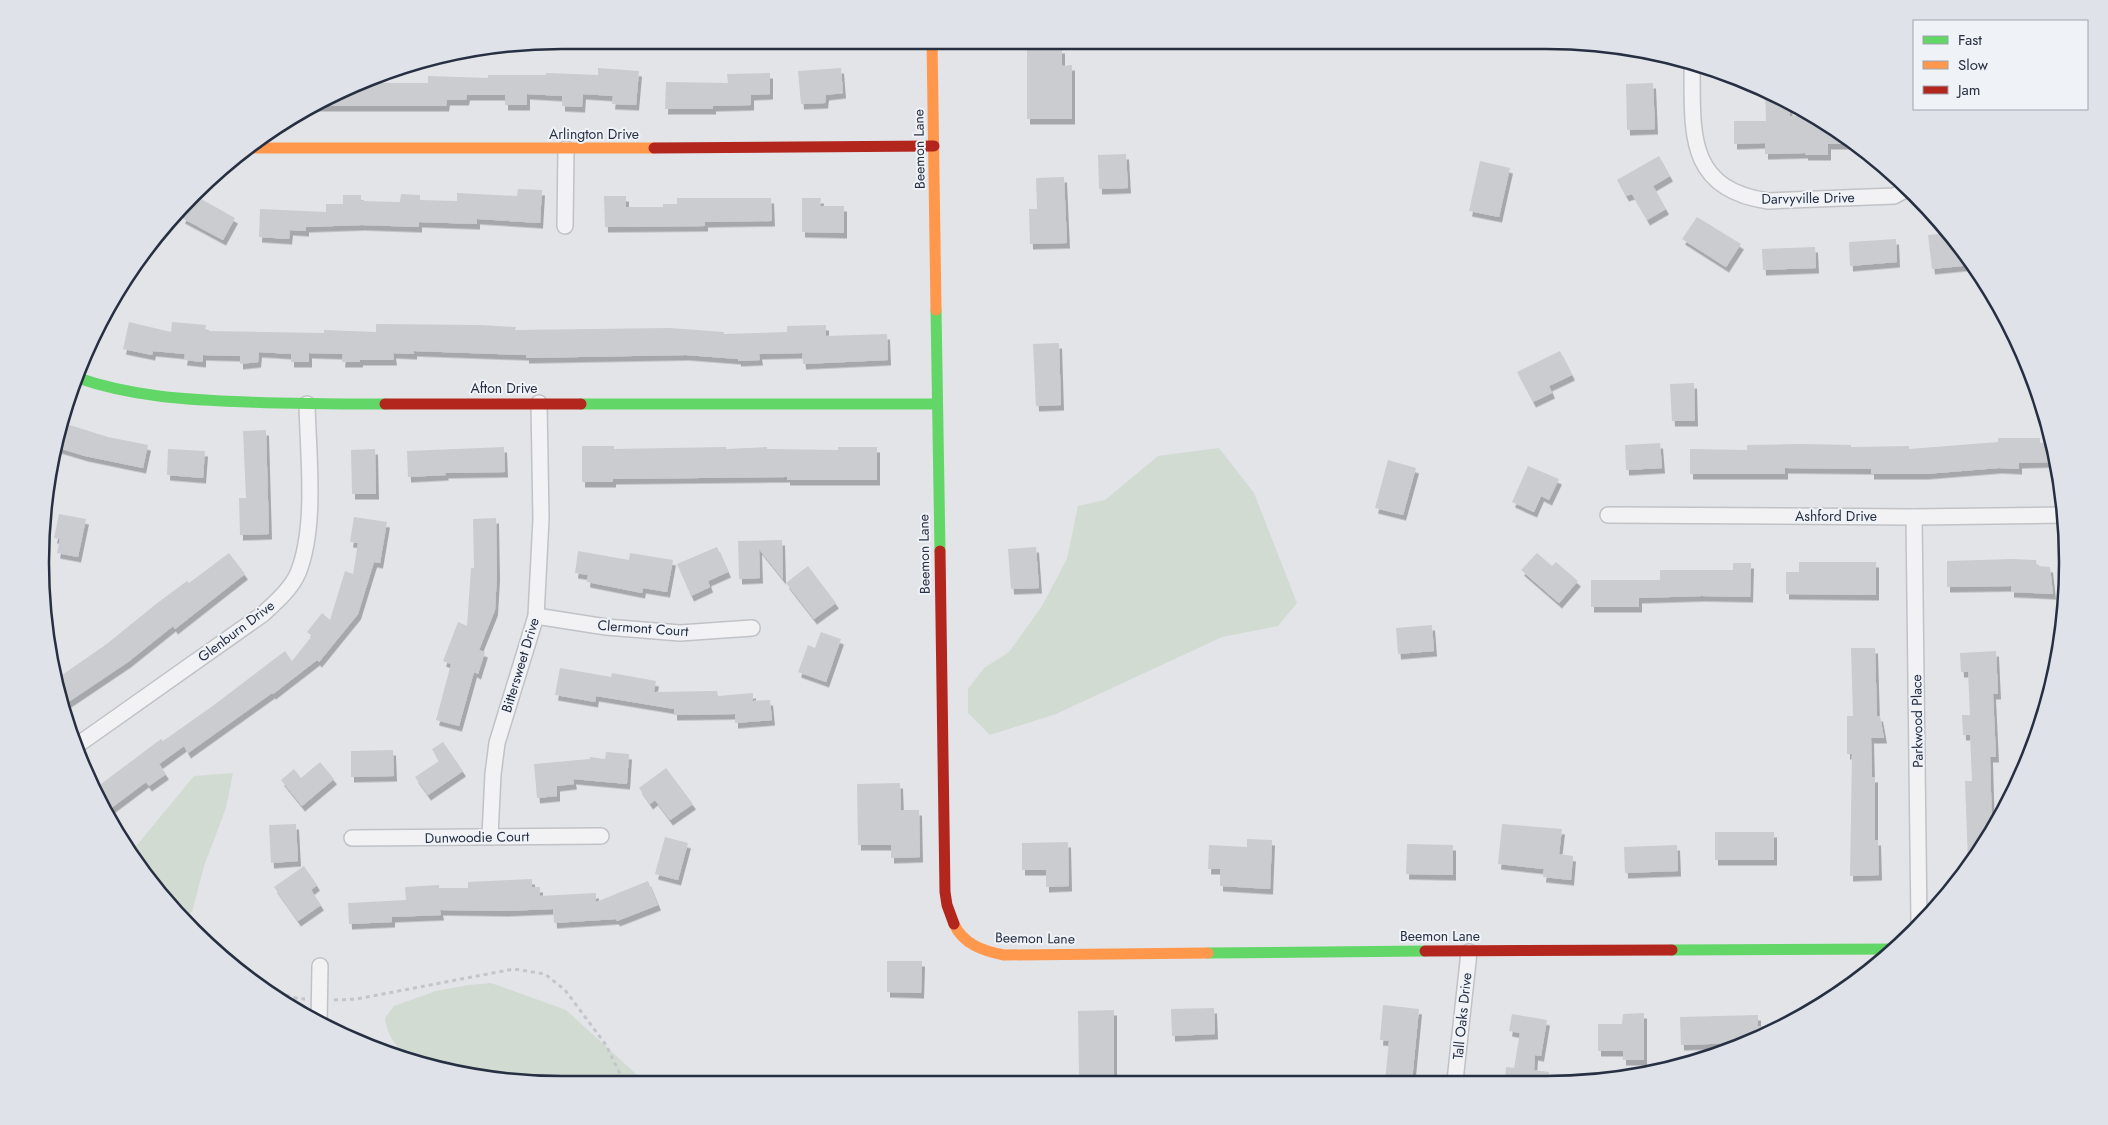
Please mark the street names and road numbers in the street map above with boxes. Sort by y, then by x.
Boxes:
street label: Beemon Lane [908,109,930,189]
street label: Arlington Drive [549,124,639,144]
street label: Darvyville Drive [1761,187,1855,209]
street label: Afton Drive [471,378,537,398]
street label: Ashford Drive [1795,506,1877,526]
street label: Beemon Lane [913,514,935,594]
street label: Glenburn Drive [193,595,279,667]
street label: Bittersweet Drive [496,615,544,715]
street label: Clermont Court [597,615,690,641]
street label: Parkwood Place [1906,674,1928,768]
street label: Dunwoodie Court [425,826,530,848]
street label: Beemon Lane [1400,926,1480,946]
street label: Beemon Lane [995,927,1075,949]
street label: Tall Oaks Drive [1447,971,1477,1061]

